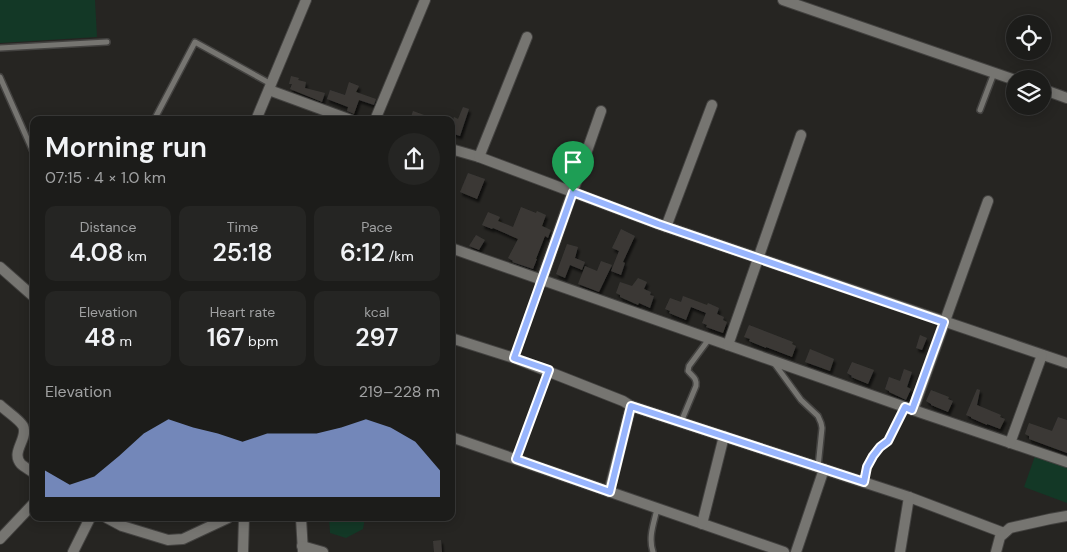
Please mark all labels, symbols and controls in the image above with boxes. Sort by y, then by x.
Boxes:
map controls [1006,15,1051,115]
button: locate [1006,15,1051,60]
button: layers [1006,70,1051,115]
text: Morning run [45,129,207,166]
button: share [388,133,440,185]
pin [552,141,594,192]
icon: arrive [559,148,587,176]
text: 07:15 · 4 × 1.0 km [45,167,166,188]
text: Distance [80,218,137,236]
text: Time [227,218,258,236]
text: Pace [361,218,393,236]
text: 4.08 [70,236,124,269]
text: 25:18 [212,236,273,269]
text: 6:12 [340,236,385,269]
text: km [124,247,147,265]
text: /km [385,247,414,265]
text: Elevation [79,303,137,321]
text: Heart rate [210,303,275,321]
text: kcal [364,303,389,321]
text: 48 [84,321,116,354]
text: 167 [207,321,244,354]
text: 297 [355,321,398,354]
text: m [116,332,132,350]
text: bpm [244,332,278,350]
text: Elevation [45,381,112,402]
text: 219–228 m [359,381,440,402]

